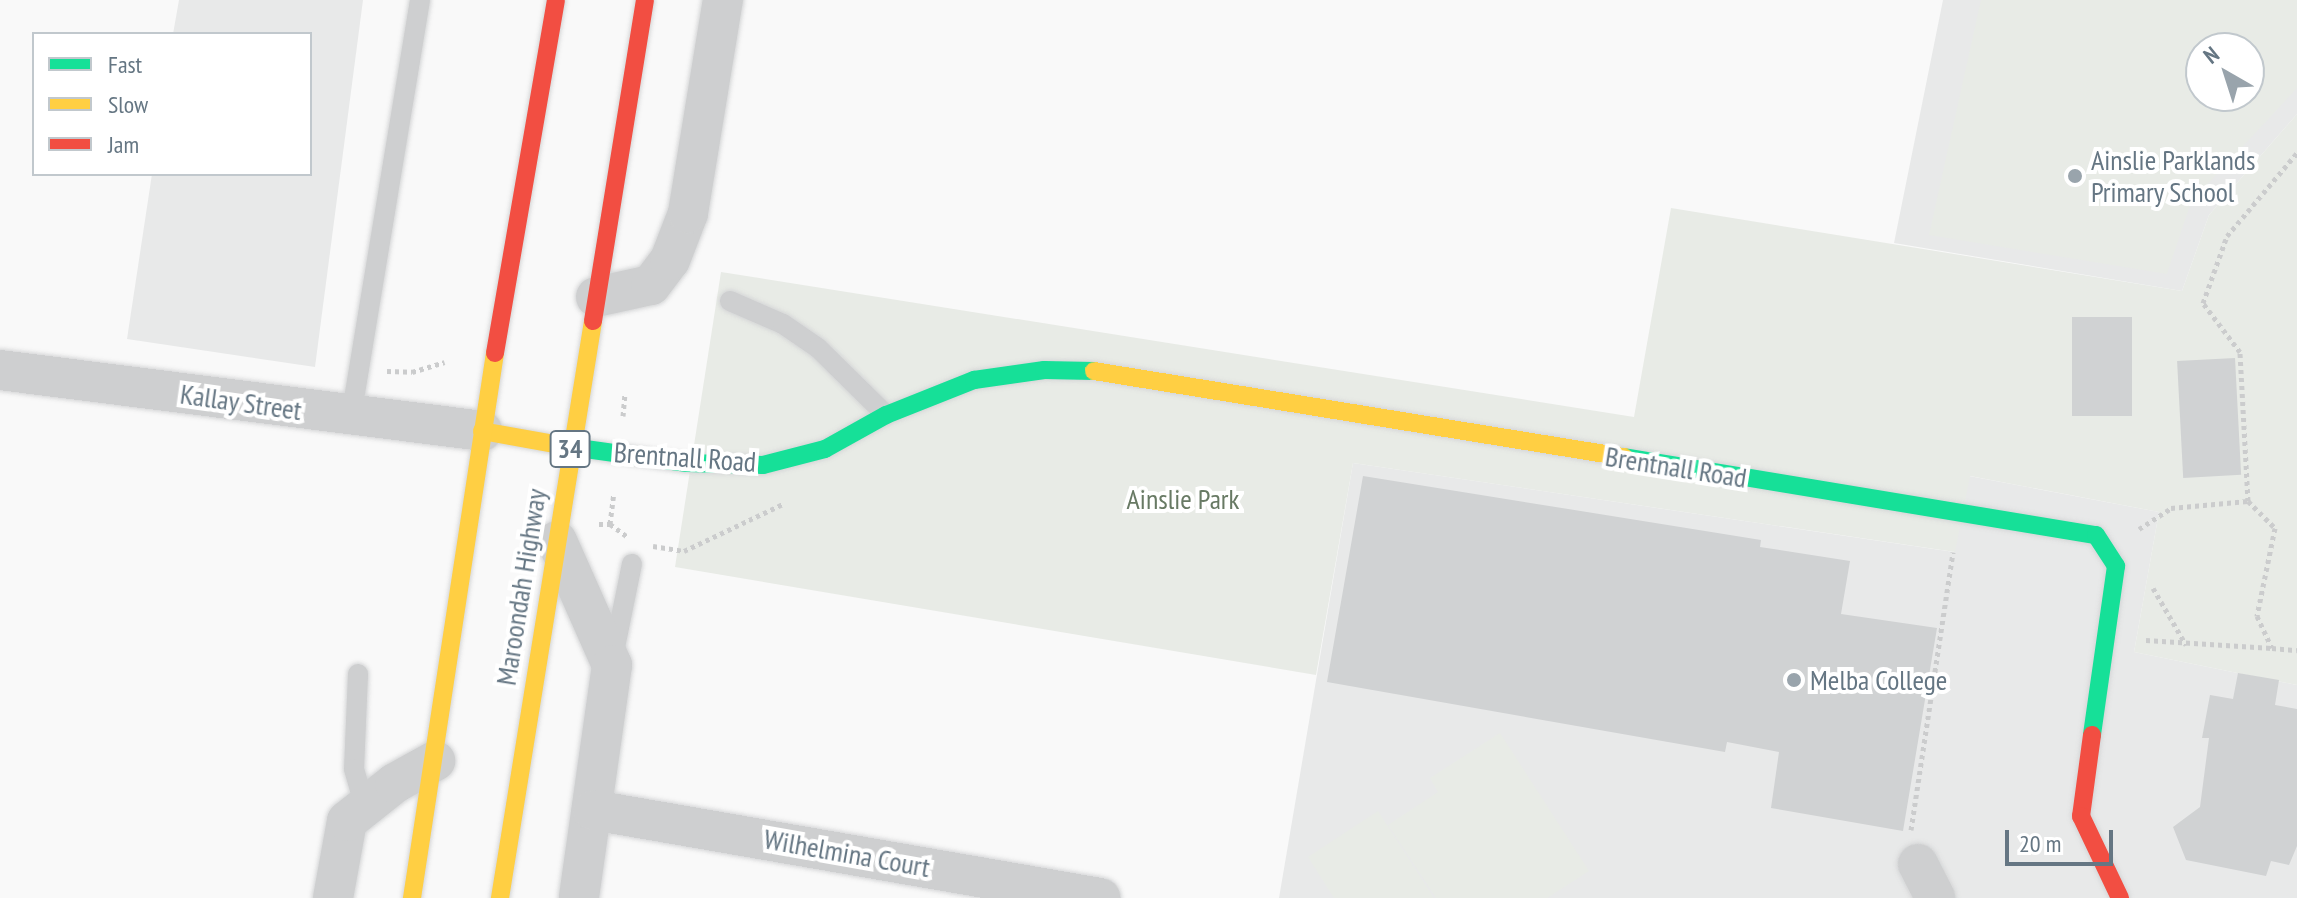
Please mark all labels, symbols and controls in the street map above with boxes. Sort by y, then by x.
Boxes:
legend [32,32,312,176]
north arrow [2185,32,2265,112]
text: N [2198,40,2225,70]
text: Fast [108,49,142,80]
text: Slow [108,89,148,120]
text: Jam [108,129,139,160]
place label: Ainslie Parklands Primary School [2091,143,2255,209]
marker: Ainslie Parklands Primary School [2066,167,2084,185]
street label: Kallay Street [178,377,304,427]
road number: 34 [548,427,592,471]
street label: Brentnall Road [613,435,757,479]
street label: Brentnall Road [1603,439,1749,495]
park label: Ainslie Park [1127,482,1239,516]
street label: Maroondah Highway [489,486,553,688]
place label: Melba College [1810,663,1947,697]
marker: Melba College [1785,671,1803,689]
scale bar [2009,814,2117,864]
street label: Wilhelmina Court [761,822,933,884]
text: 20 m [2019,828,2061,859]

